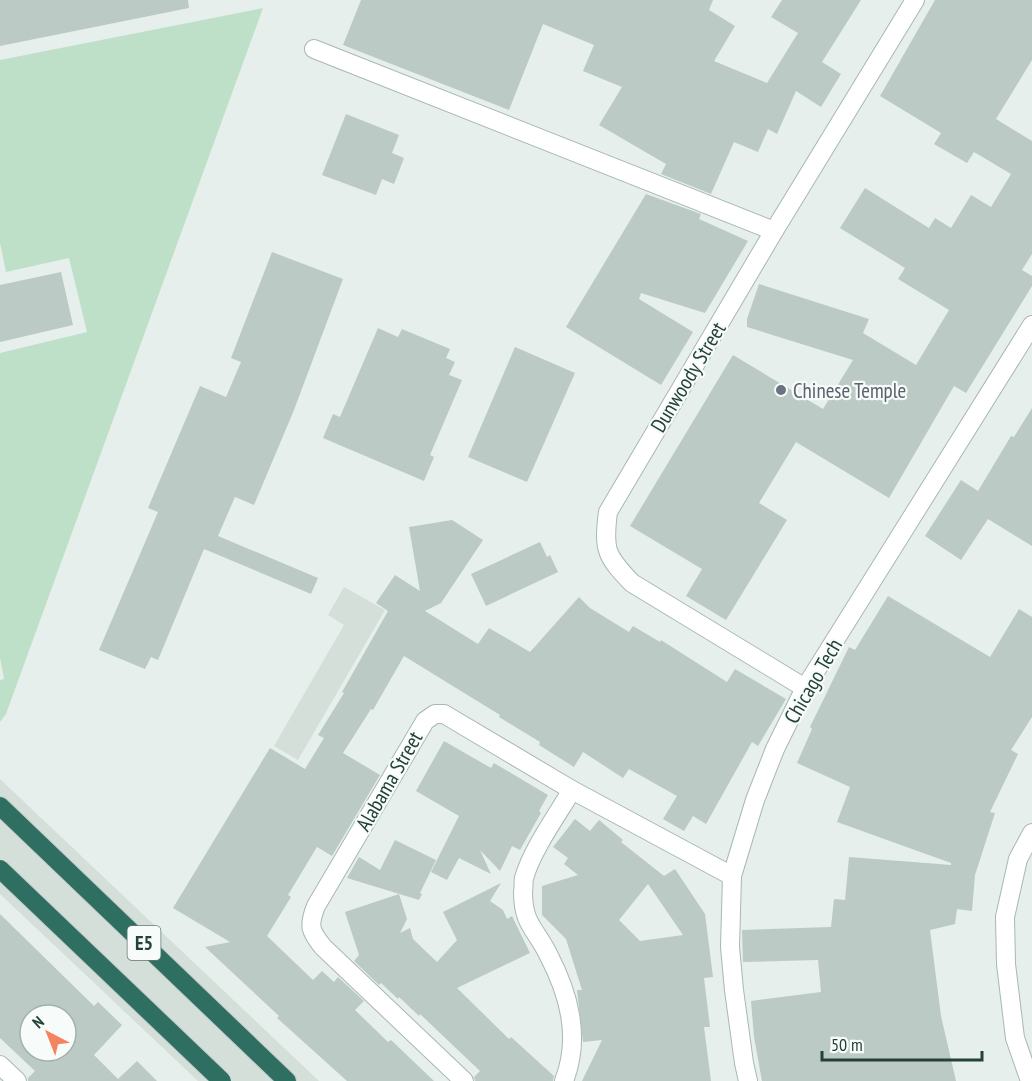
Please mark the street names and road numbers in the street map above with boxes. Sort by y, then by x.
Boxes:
street label: Dunwoody Street [644,317,732,437]
street label: Chicago Tech [778,634,848,728]
street label: Alabama Street [350,726,428,836]
road number: E5 [128,926,160,960]

